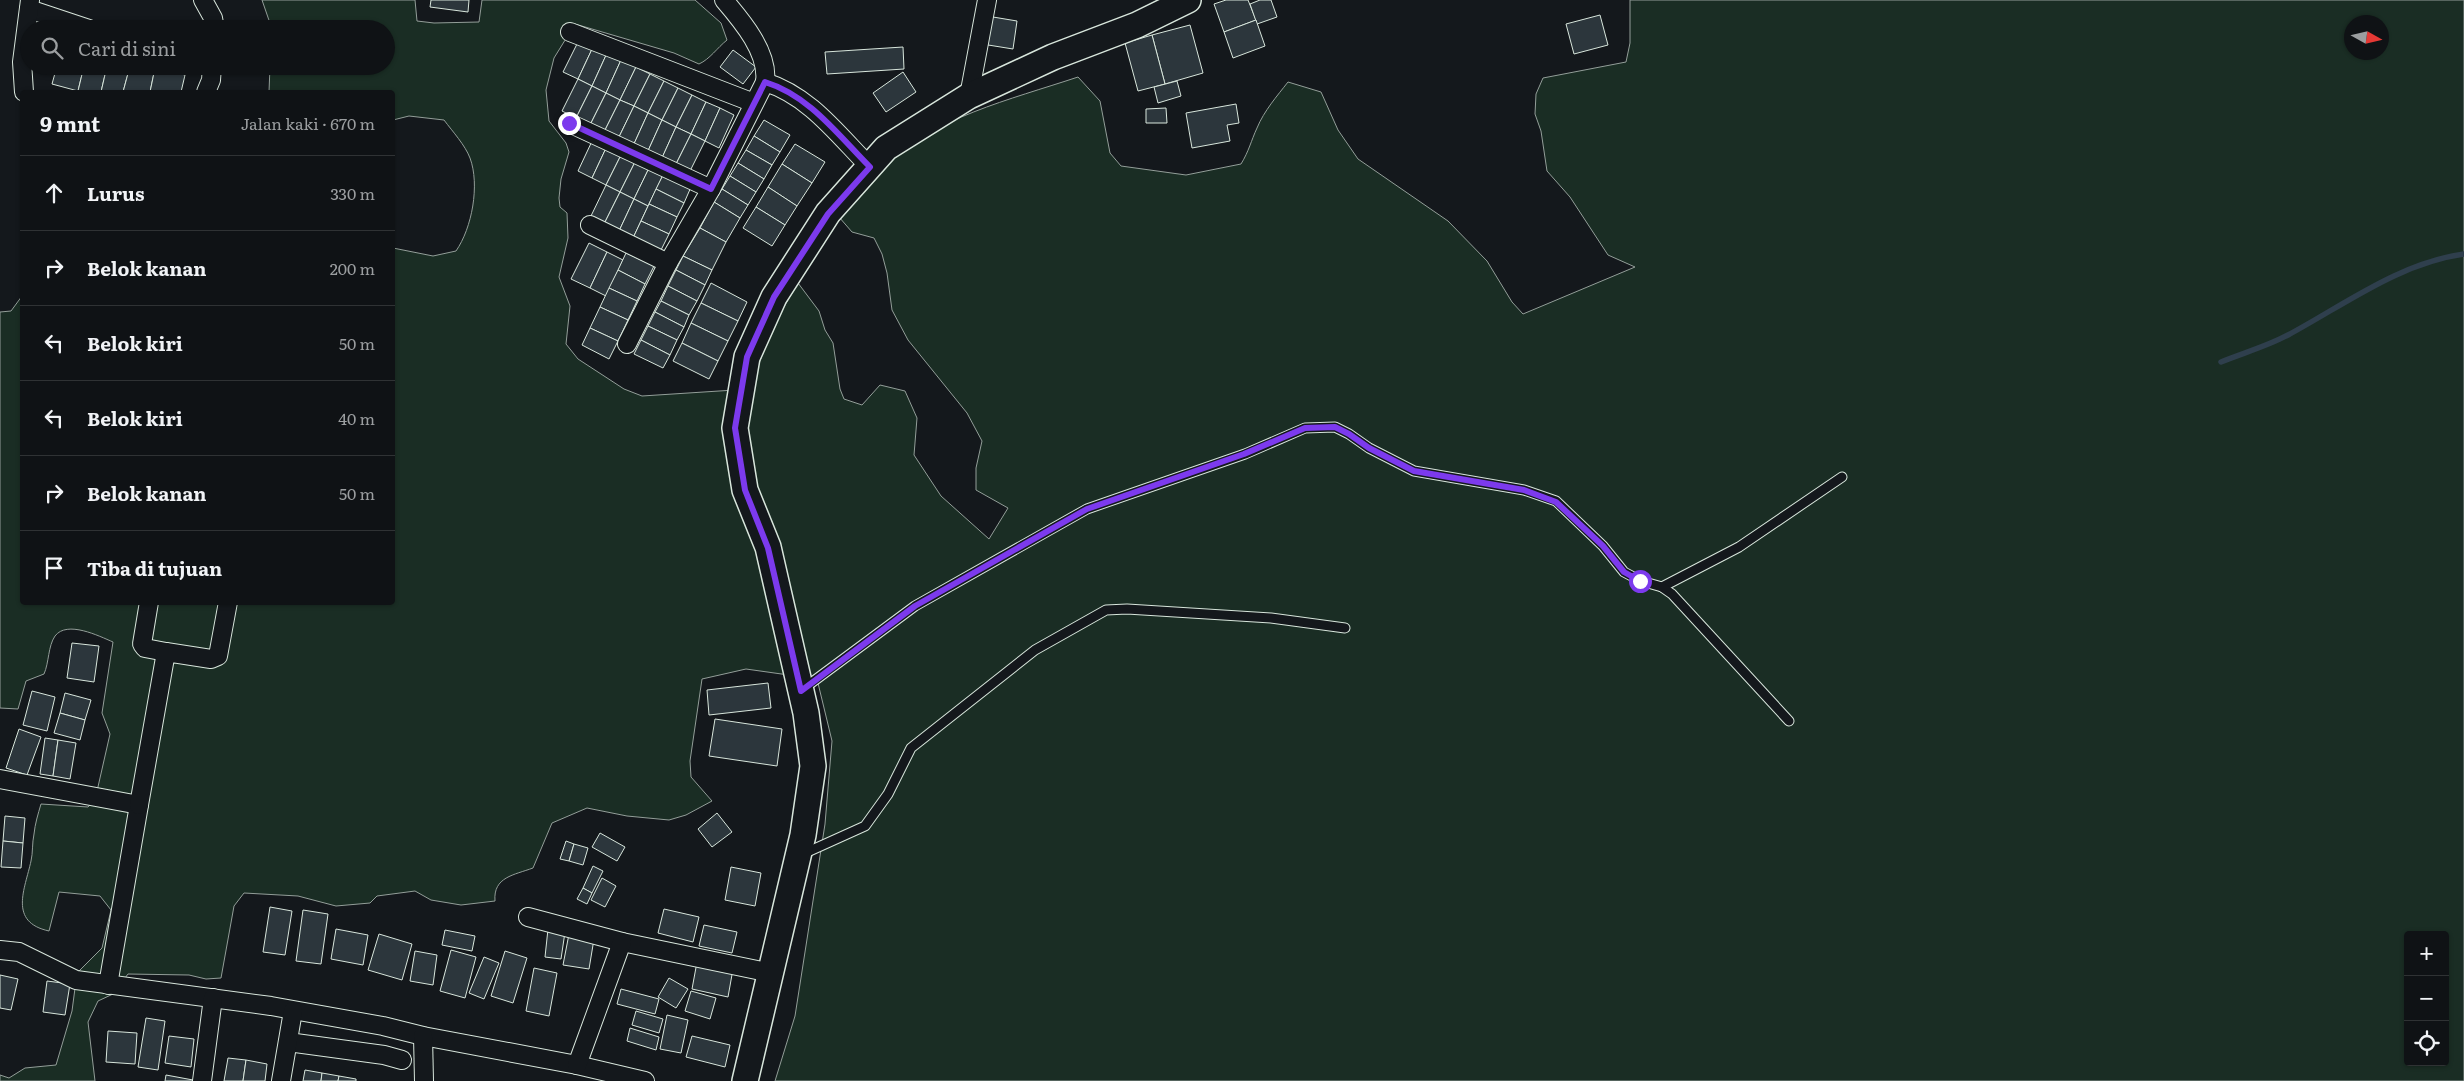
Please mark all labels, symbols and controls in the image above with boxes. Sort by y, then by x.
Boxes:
north arrow [2344,15,2389,60]
search box [20,20,395,75]
icon: search [38,34,66,62]
text: Cari di sini [78,34,176,62]
text: 9 mnt [40,107,100,138]
text: Jalan kaki · 670 m [241,111,375,135]
route end [558,112,581,135]
icon: ahead [40,179,68,207]
text: Lurus [87,179,144,207]
text: 330 m [330,181,375,205]
icon: right [40,254,68,282]
text: Belok kanan [87,254,206,282]
text: 200 m [330,256,375,280]
icon: left [40,329,68,357]
text: Belok kiri [87,329,183,357]
text: 50 m [339,331,375,355]
icon: left [40,404,68,432]
text: Belok kiri [87,404,183,432]
text: 40 m [338,406,375,430]
icon: right [40,479,68,507]
text: Belok kanan [87,479,206,507]
text: 50 m [339,481,375,505]
icon: arrive [40,554,68,582]
text: Tiba di tujuan [87,554,222,582]
route start [1629,570,1652,593]
map controls [2404,931,2449,1066]
button: + [2404,931,2449,976]
button: − [2404,976,2449,1021]
button: locate [2404,1021,2449,1066]

